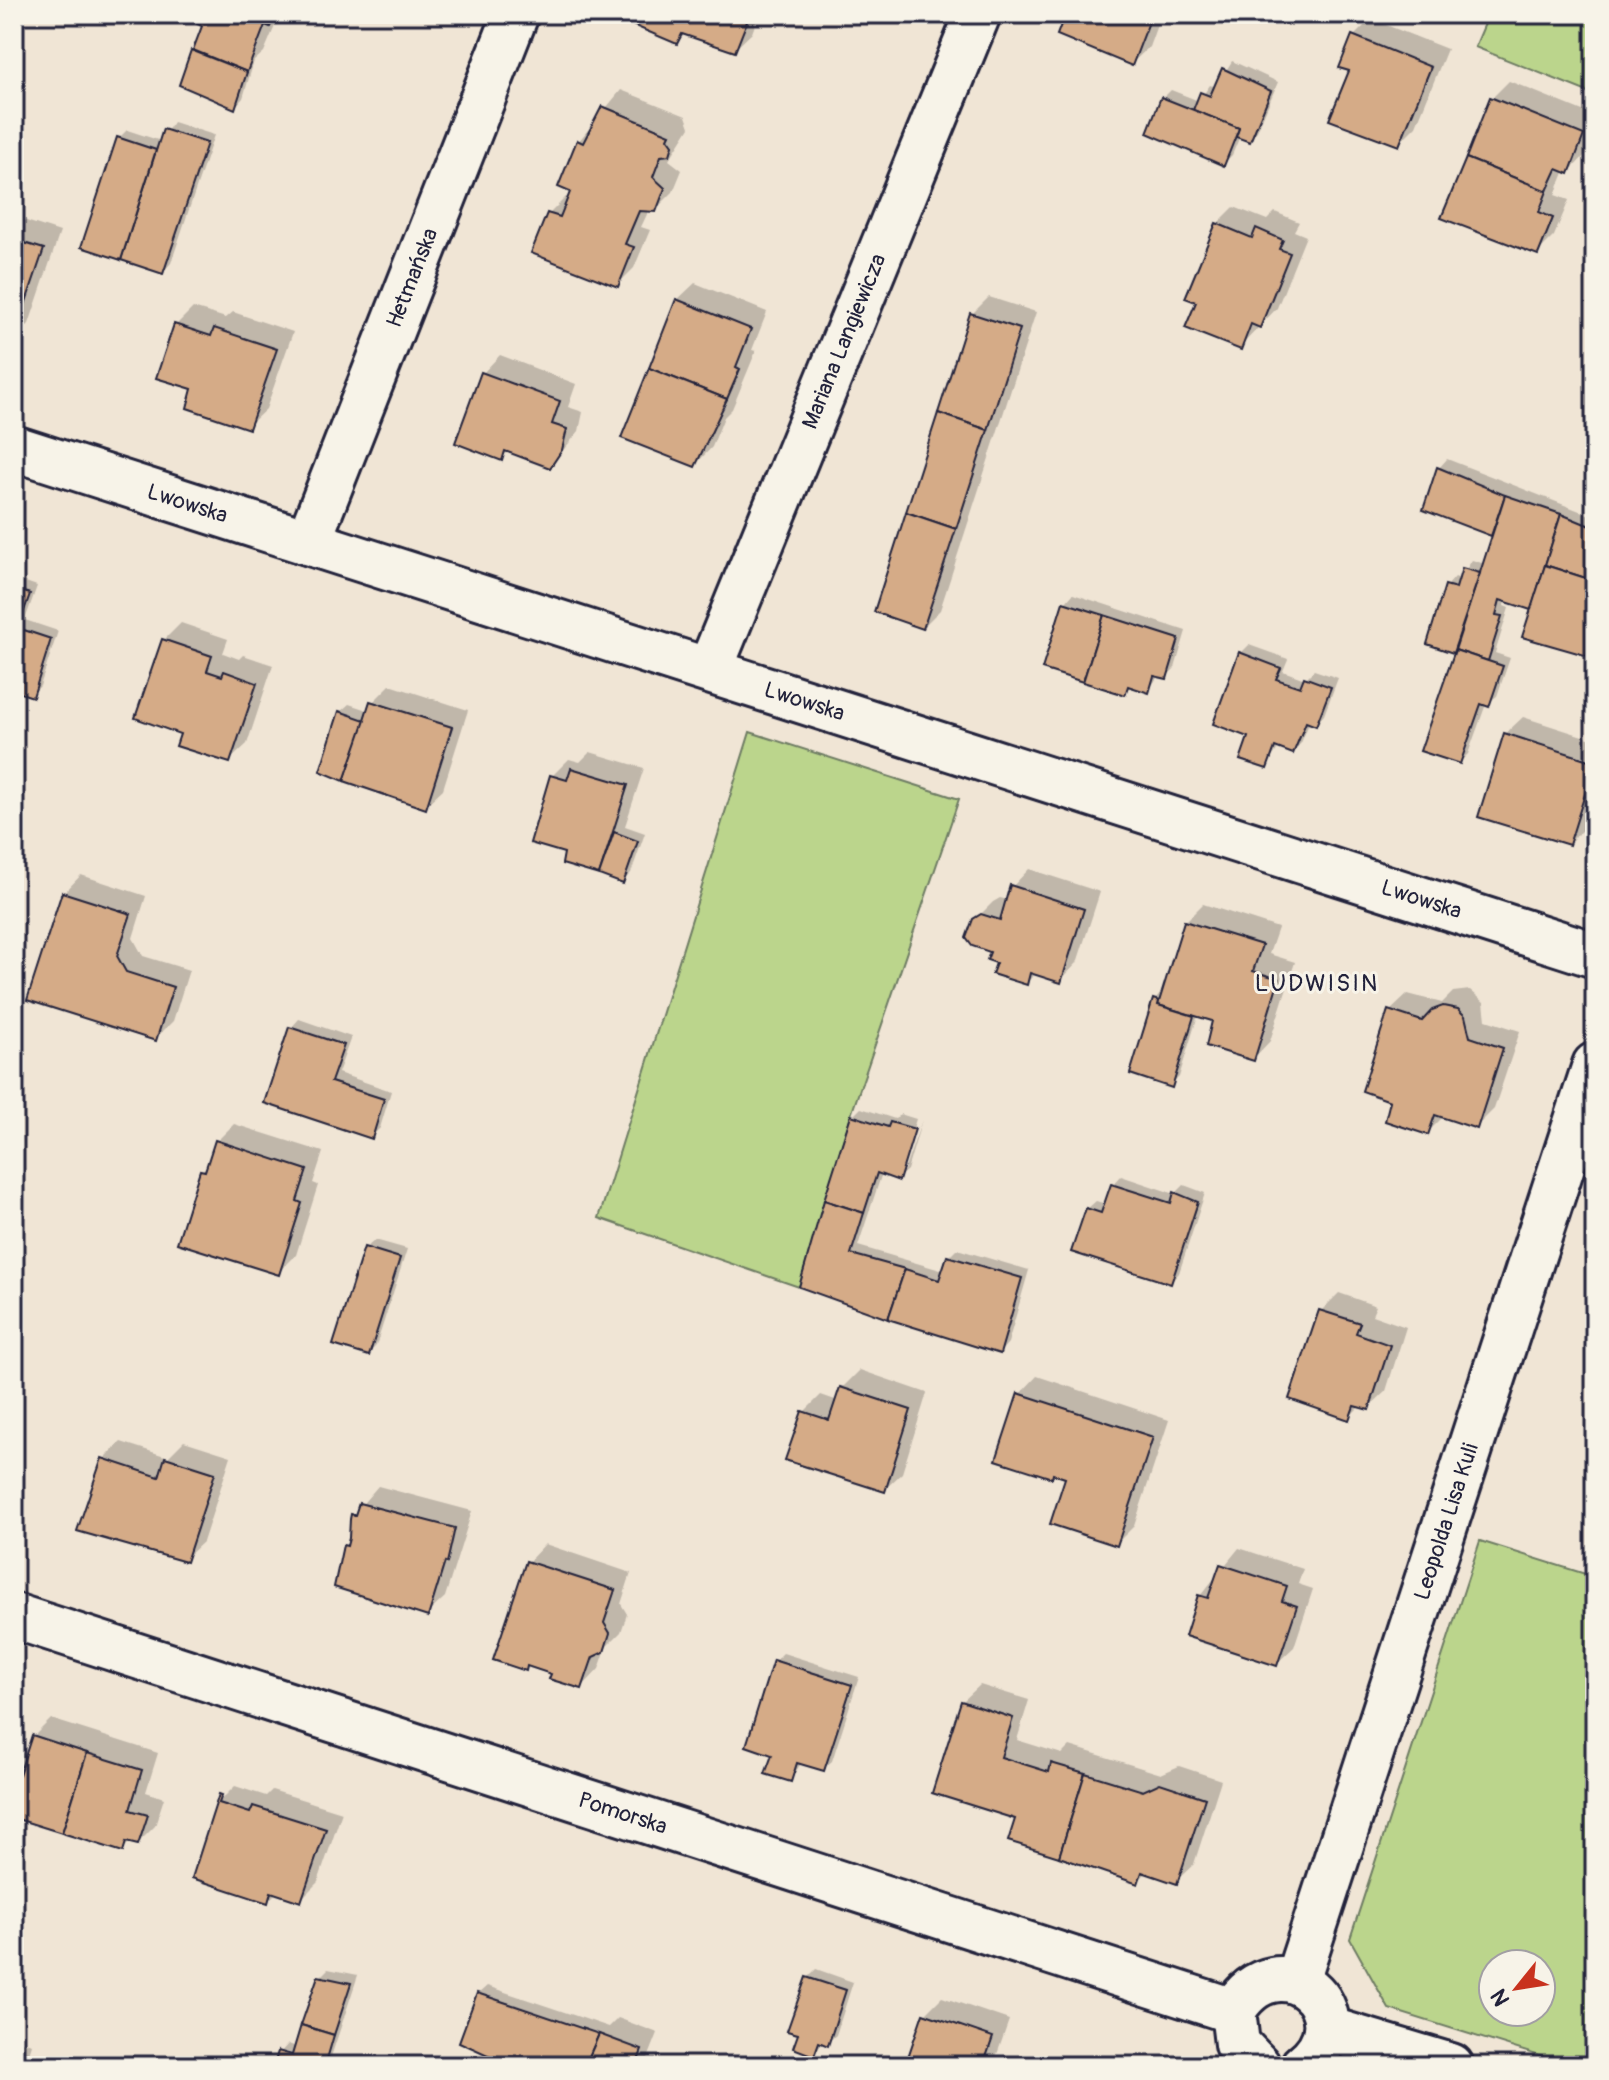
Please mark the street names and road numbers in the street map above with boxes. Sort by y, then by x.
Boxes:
street label: Hetmańska [380,224,444,332]
street label: Mariana Langiewicza [796,250,892,433]
street label: Lwowska [144,478,231,530]
street label: Lwowska [761,675,848,727]
street label: Lwowska [1378,873,1465,925]
street label: Leopolda Lisa Kuli [1408,1440,1485,1604]
street label: Pomorska [575,1786,671,1841]

